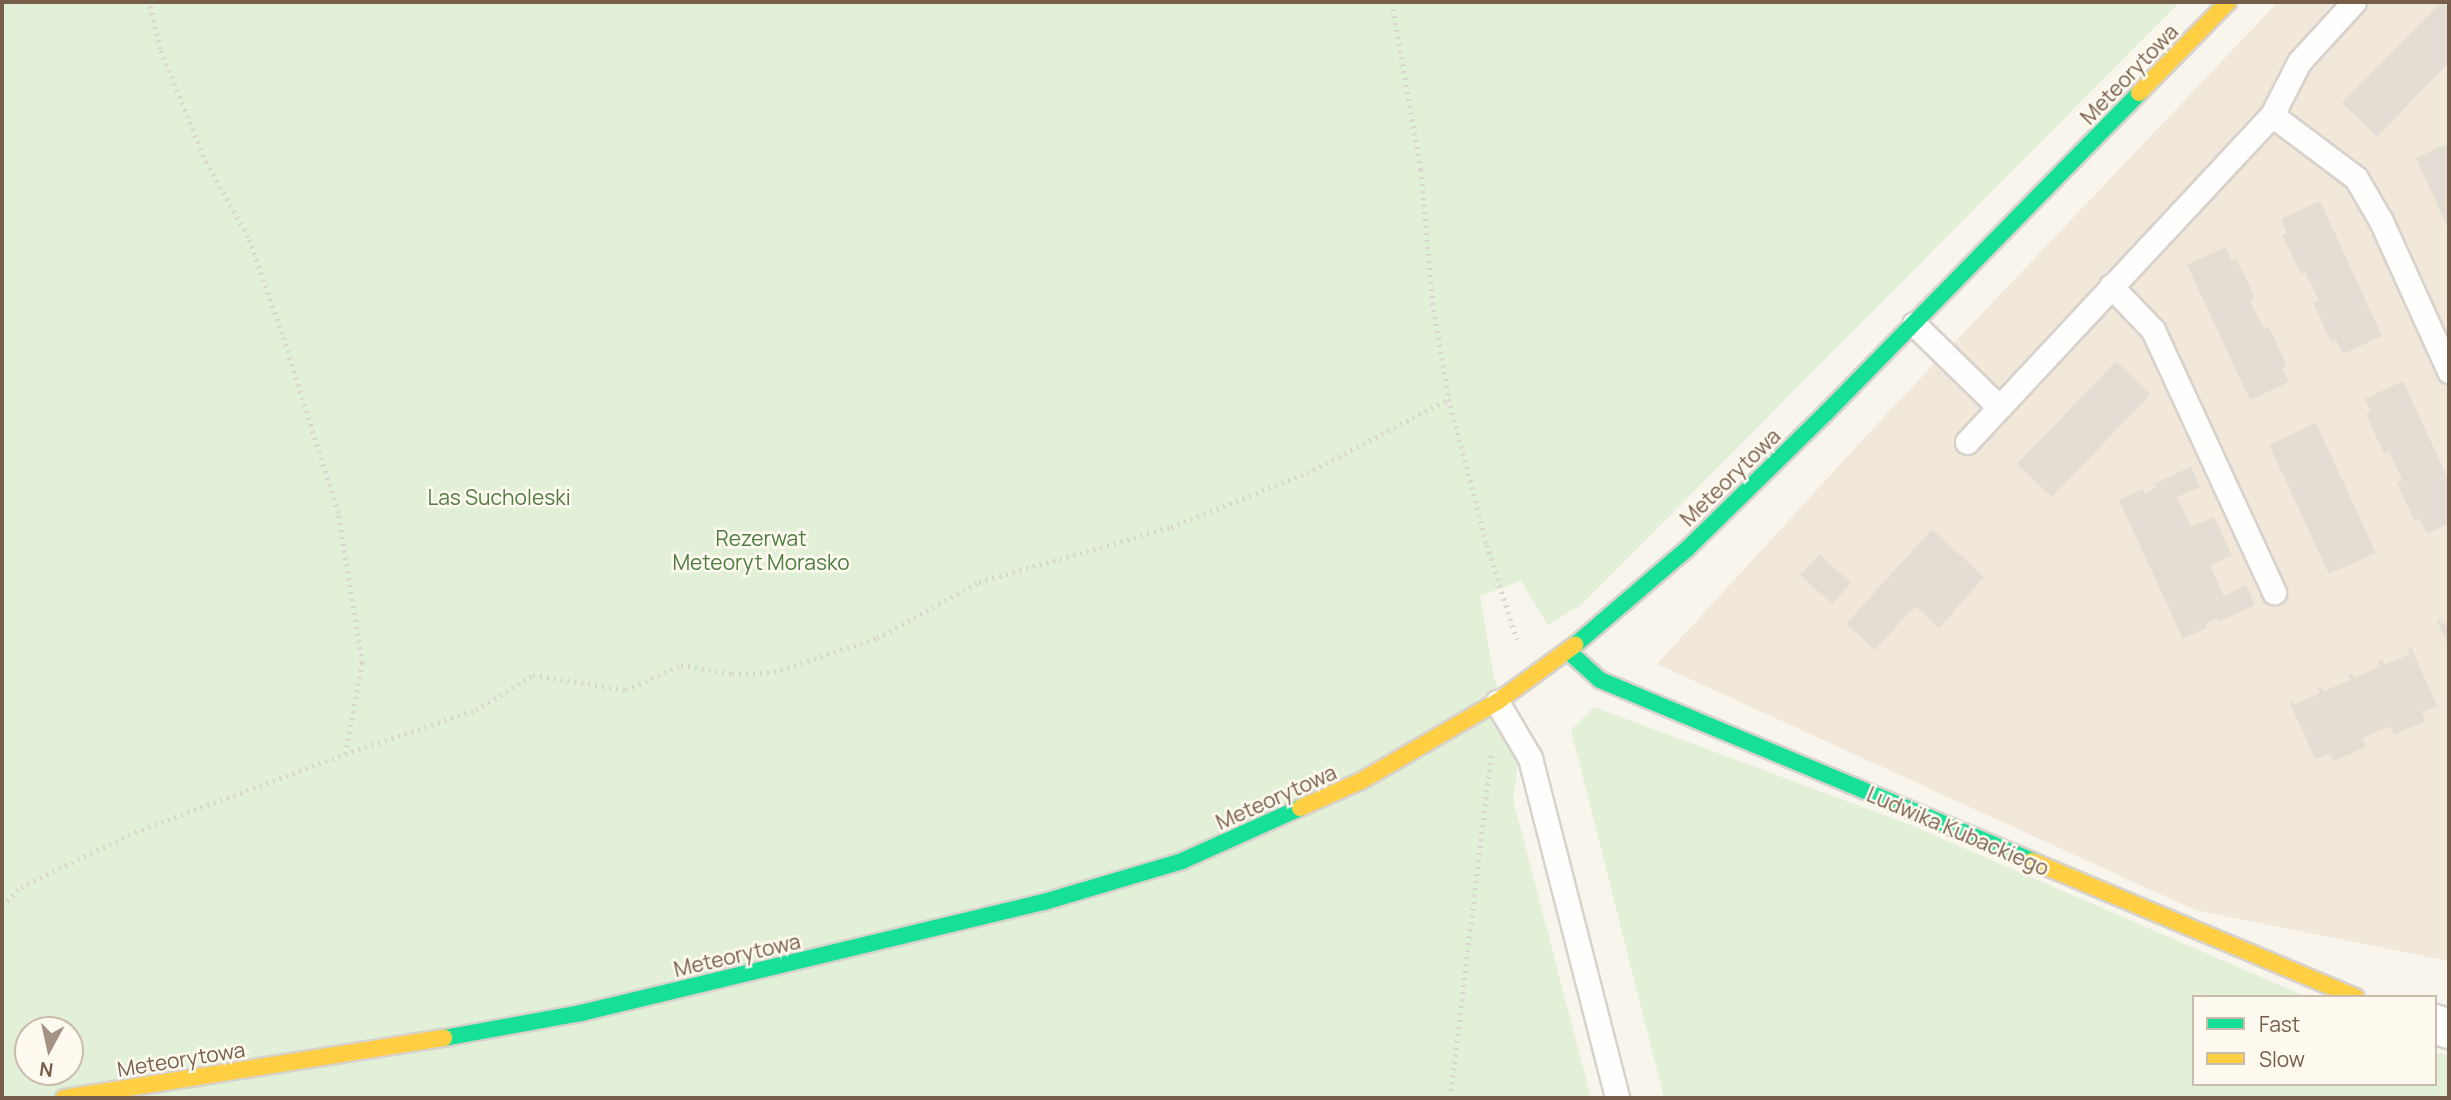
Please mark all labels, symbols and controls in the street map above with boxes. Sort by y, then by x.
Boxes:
street label: Meteorytowa [2075,19,2183,129]
street label: Meteorytowa [1675,423,1785,531]
park label: Las Sucholeski [427,484,571,510]
park label: Rezerwat Meteoryt Morasko [672,525,850,575]
street label: Meteorytowa [1212,759,1340,835]
street label: Ludwika Kubackiego [1863,781,2053,881]
street label: Meteorytowa [671,928,803,982]
legend [2192,995,2437,1086]
text: Fast [2259,1010,2300,1038]
north arrow [14,1016,84,1086]
street label: Meteorytowa [115,1036,247,1082]
text: Slow [2259,1045,2305,1073]
text: N [38,1056,55,1084]

